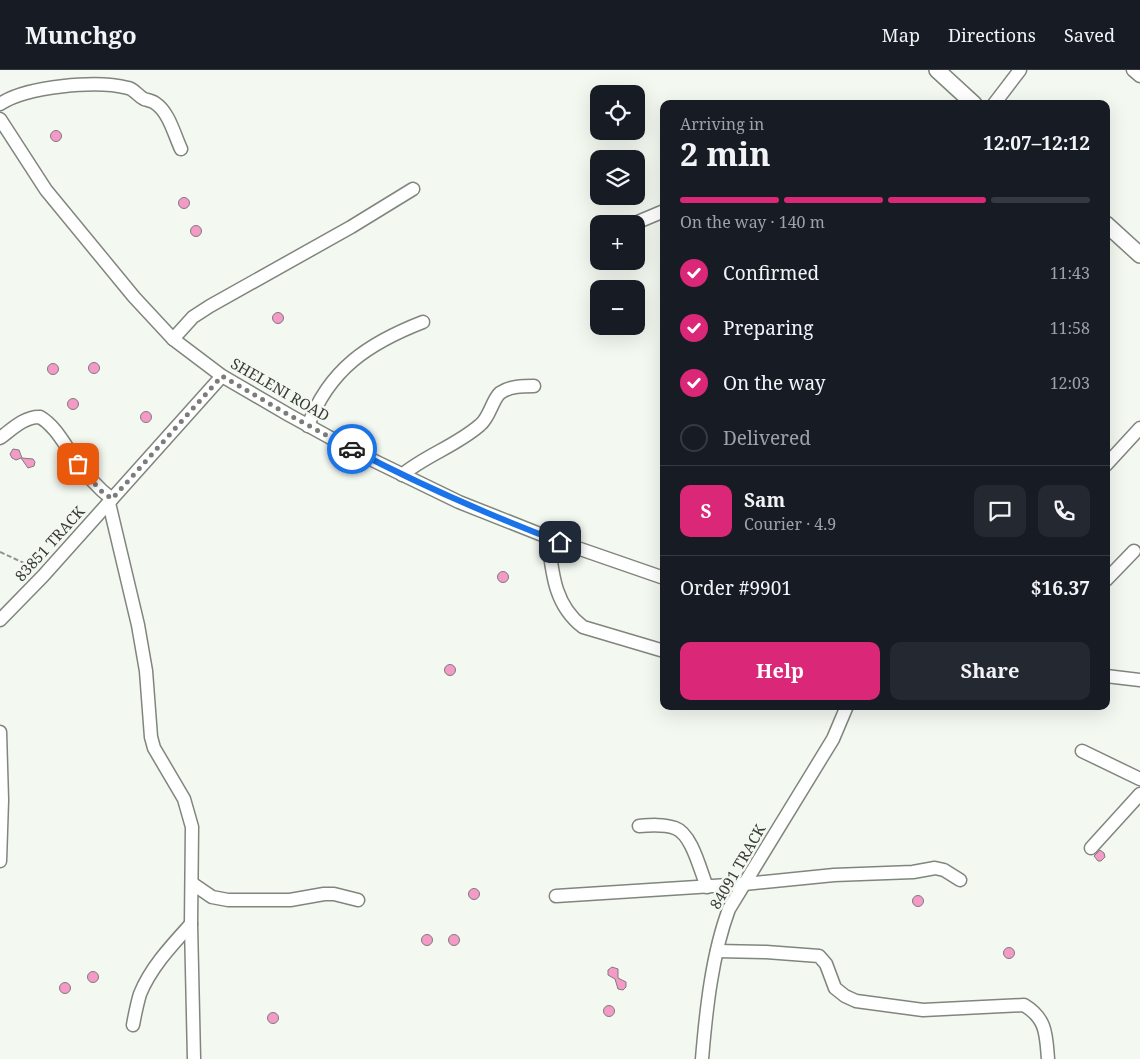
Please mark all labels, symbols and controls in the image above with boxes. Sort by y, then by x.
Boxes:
text: Munchgo [25,18,137,51]
text: Map [882,23,920,47]
text: Directions [948,23,1036,47]
text: Saved [1064,23,1115,47]
map controls [590,85,645,335]
button: locate [590,85,645,140]
text: Arriving in [680,113,764,135]
text: 12:07–12:12 [983,130,1090,156]
text: 2 min [680,132,771,175]
button: layers [590,150,645,205]
text: On the way · 140 m [680,211,825,233]
button: + [590,215,645,270]
icon: check [680,259,708,287]
text: Confirmed [723,260,819,286]
text: 11:43 [1050,262,1090,284]
button: − [590,280,645,335]
icon: check [680,314,708,342]
text: Preparing [723,315,813,341]
text: 11:58 [1050,317,1090,339]
street label: SHELENI ROAD [228,353,334,426]
icon: check [680,369,708,397]
text: On the way [723,370,826,396]
text: 12:03 [1050,372,1090,394]
courier [327,424,377,474]
text: Delivered [723,425,811,451]
icon: car [338,435,366,463]
pin [57,443,99,485]
icon: bag [64,450,92,478]
button: chat [974,485,1026,537]
button: phone [1038,485,1090,537]
text: Sam [744,487,785,513]
text: S [700,498,712,524]
street label: 83851 TRACK [10,501,89,585]
text: Courier · 4.9 [744,513,836,535]
pin [539,521,581,563]
icon: home [546,528,574,556]
text: Order #9901 [680,575,792,601]
text: $16.37 [1031,575,1090,601]
button: Help [680,642,880,700]
button: Share [890,642,1090,700]
street label: 84091 TRACK [705,820,770,913]

